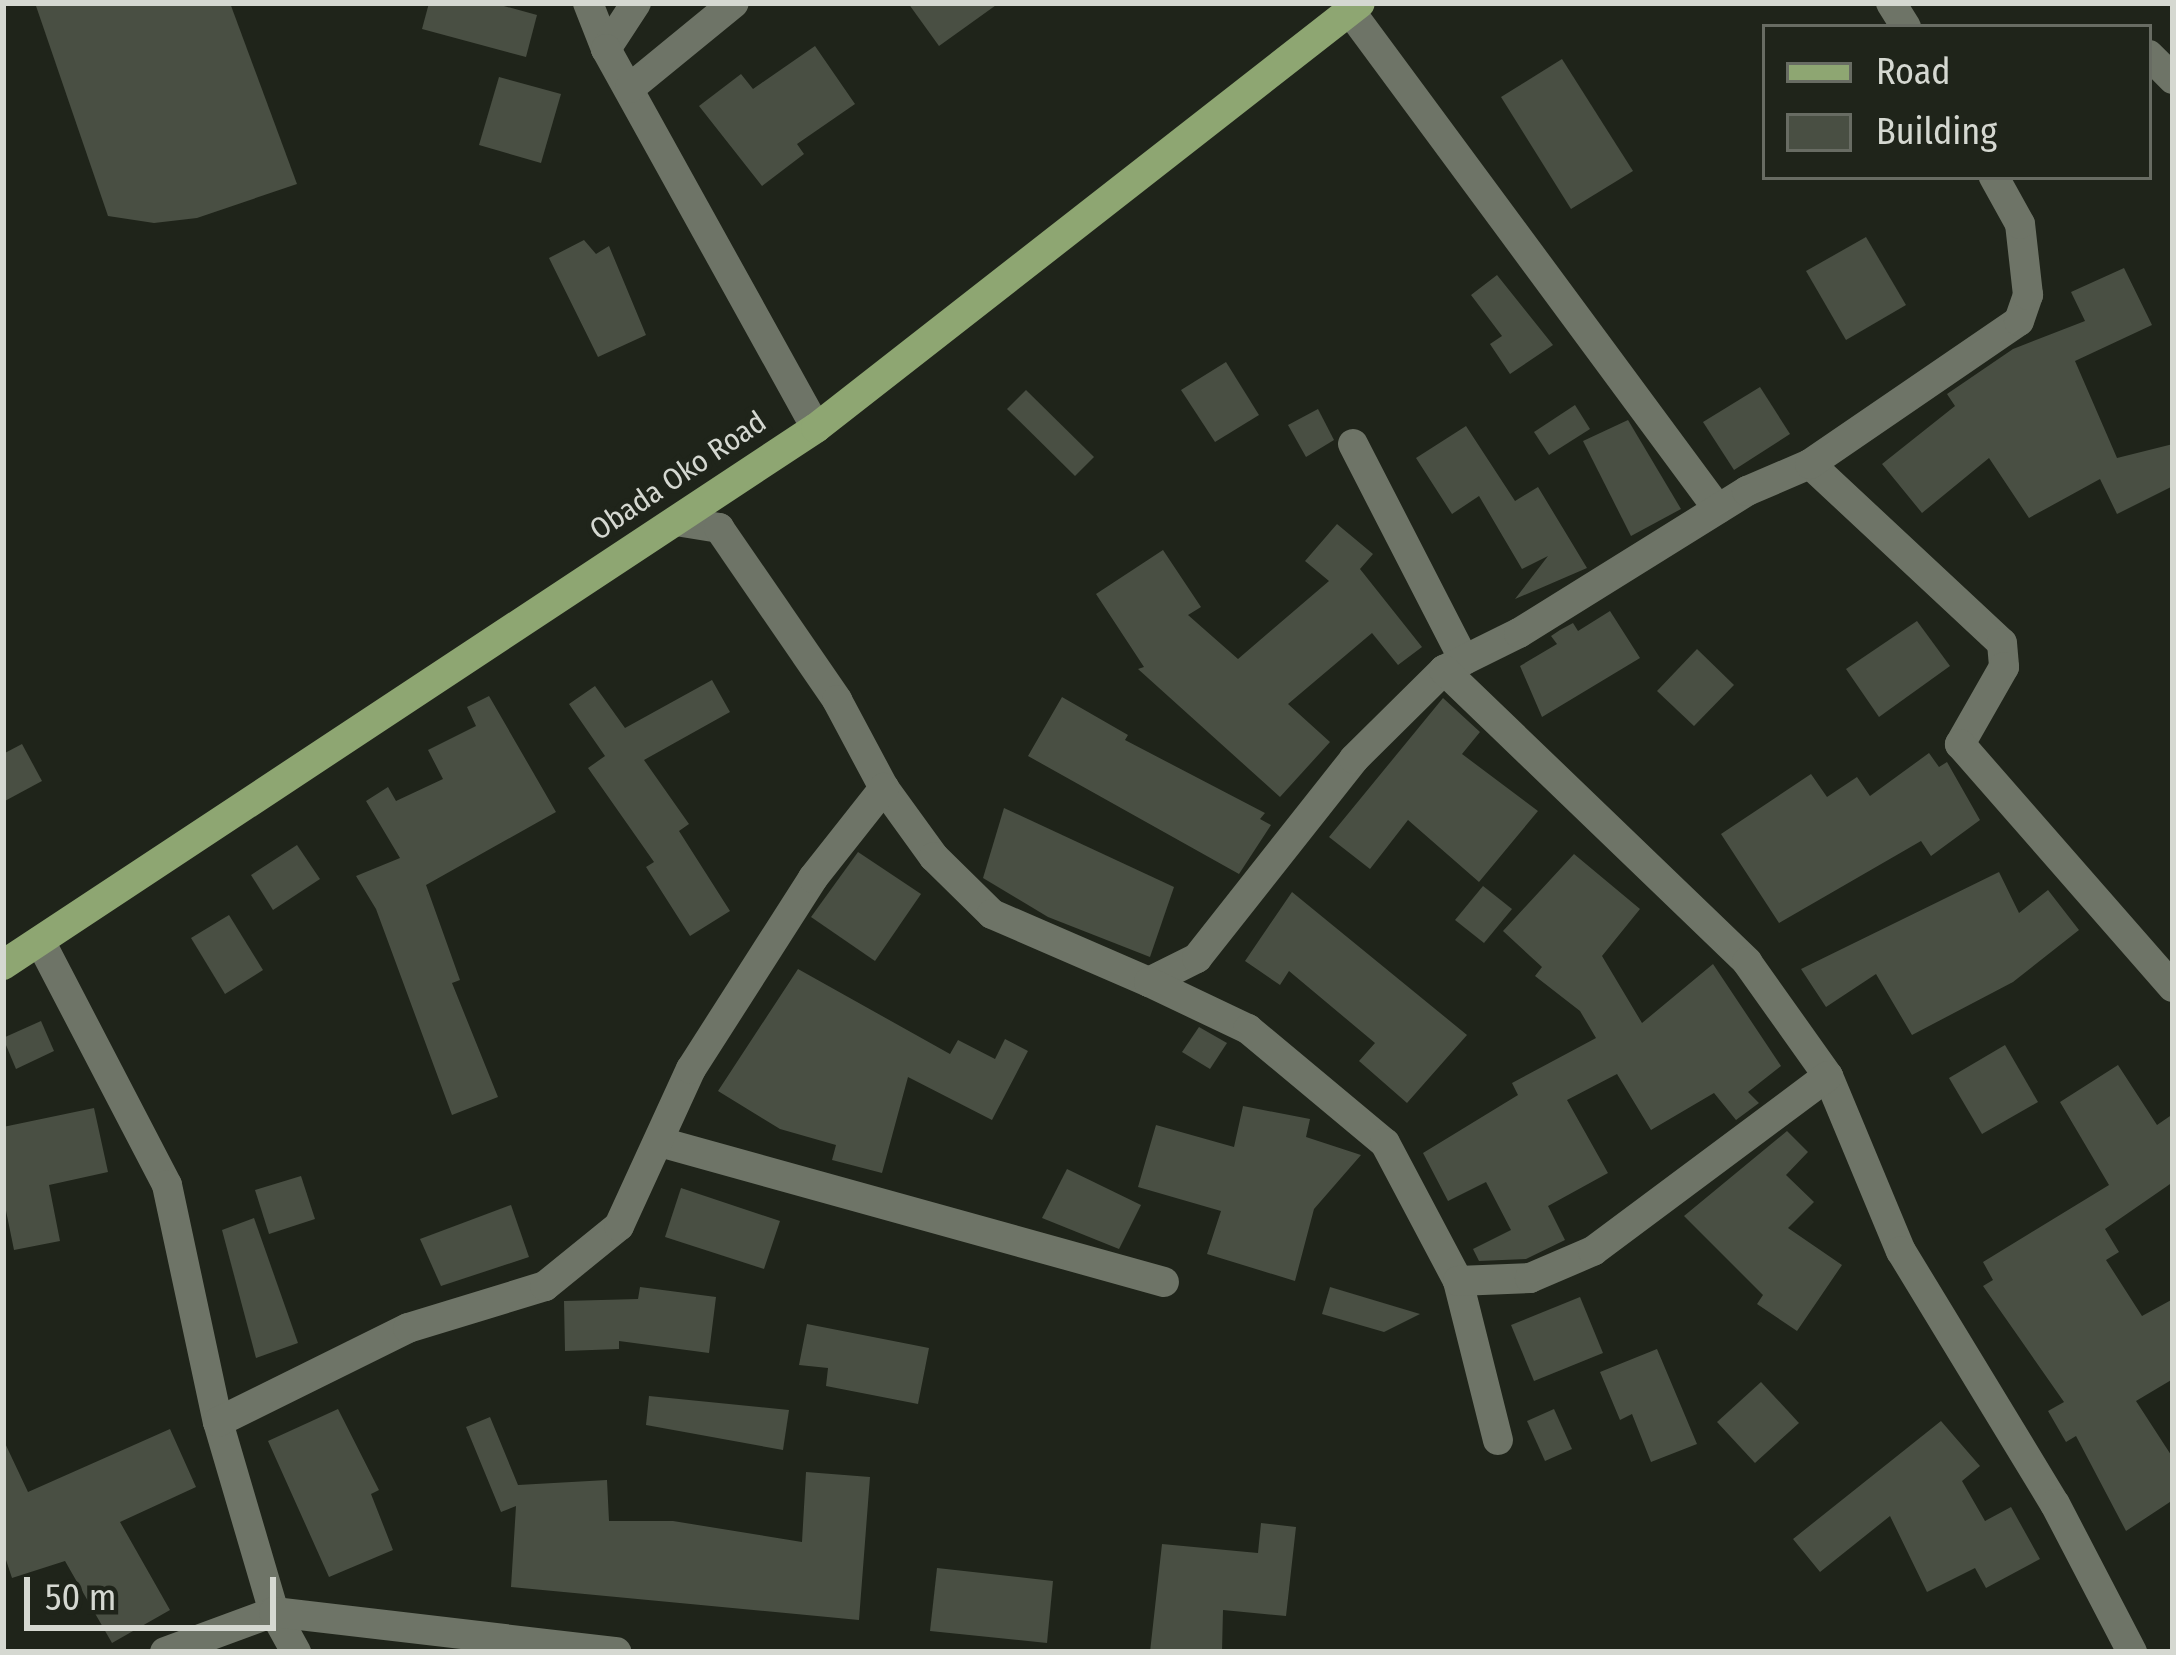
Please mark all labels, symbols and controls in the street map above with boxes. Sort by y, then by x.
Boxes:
legend [1762,24,2152,180]
text: Road [1876,50,1951,94]
text: Building [1876,110,1997,154]
street label: Obada Oko Road [583,404,773,548]
scale bar [30,1553,282,1627]
text: 50 m [45,1576,116,1620]

